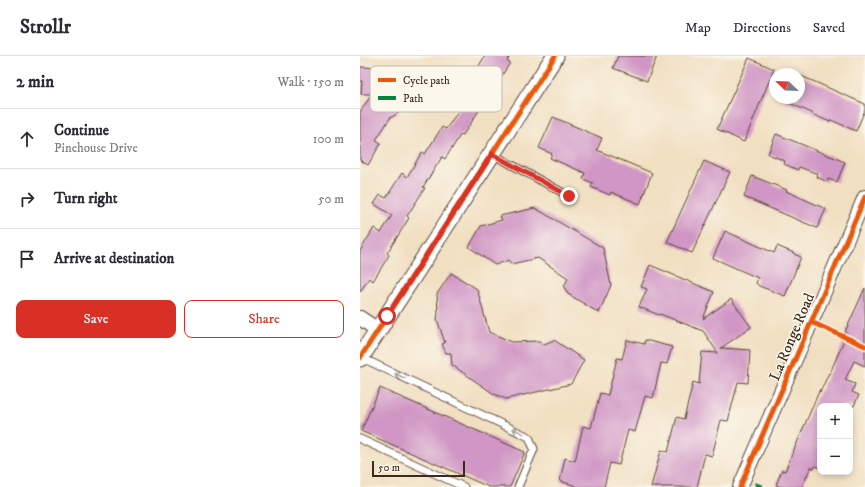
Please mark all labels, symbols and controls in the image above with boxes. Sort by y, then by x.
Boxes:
text: Strollr [20,16,71,39]
text: Map [685,19,711,37]
text: Directions [733,19,791,37]
text: Saved [813,19,845,37]
legend [370,66,502,112]
north arrow [769,68,805,104]
text: 2 min [16,71,54,93]
text: Walk · 150 m [278,74,344,90]
text: Cycle path [403,74,450,88]
text: Path [403,92,424,106]
text: Continue [54,121,109,140]
icon: ahead [16,128,38,150]
text: 100 m [313,131,344,147]
text: Pinehouse Drive [54,140,138,156]
route end [560,187,578,205]
icon: right [16,188,38,210]
text: Turn right [54,189,117,208]
text: 50 m [318,191,344,207]
icon: arrive [16,248,38,270]
text: Arrive at destination [54,249,174,268]
street label: La Ronge Road [765,290,819,384]
button: Save [16,300,176,338]
button: Share [184,300,344,338]
route start [378,307,396,325]
one-way arrow [394,372,406,379]
map controls [817,403,853,475]
button: + [817,403,853,439]
one-way arrow [512,427,524,434]
button: − [817,439,853,475]
scale bar [372,459,465,478]
text: 50 m [378,461,400,475]

